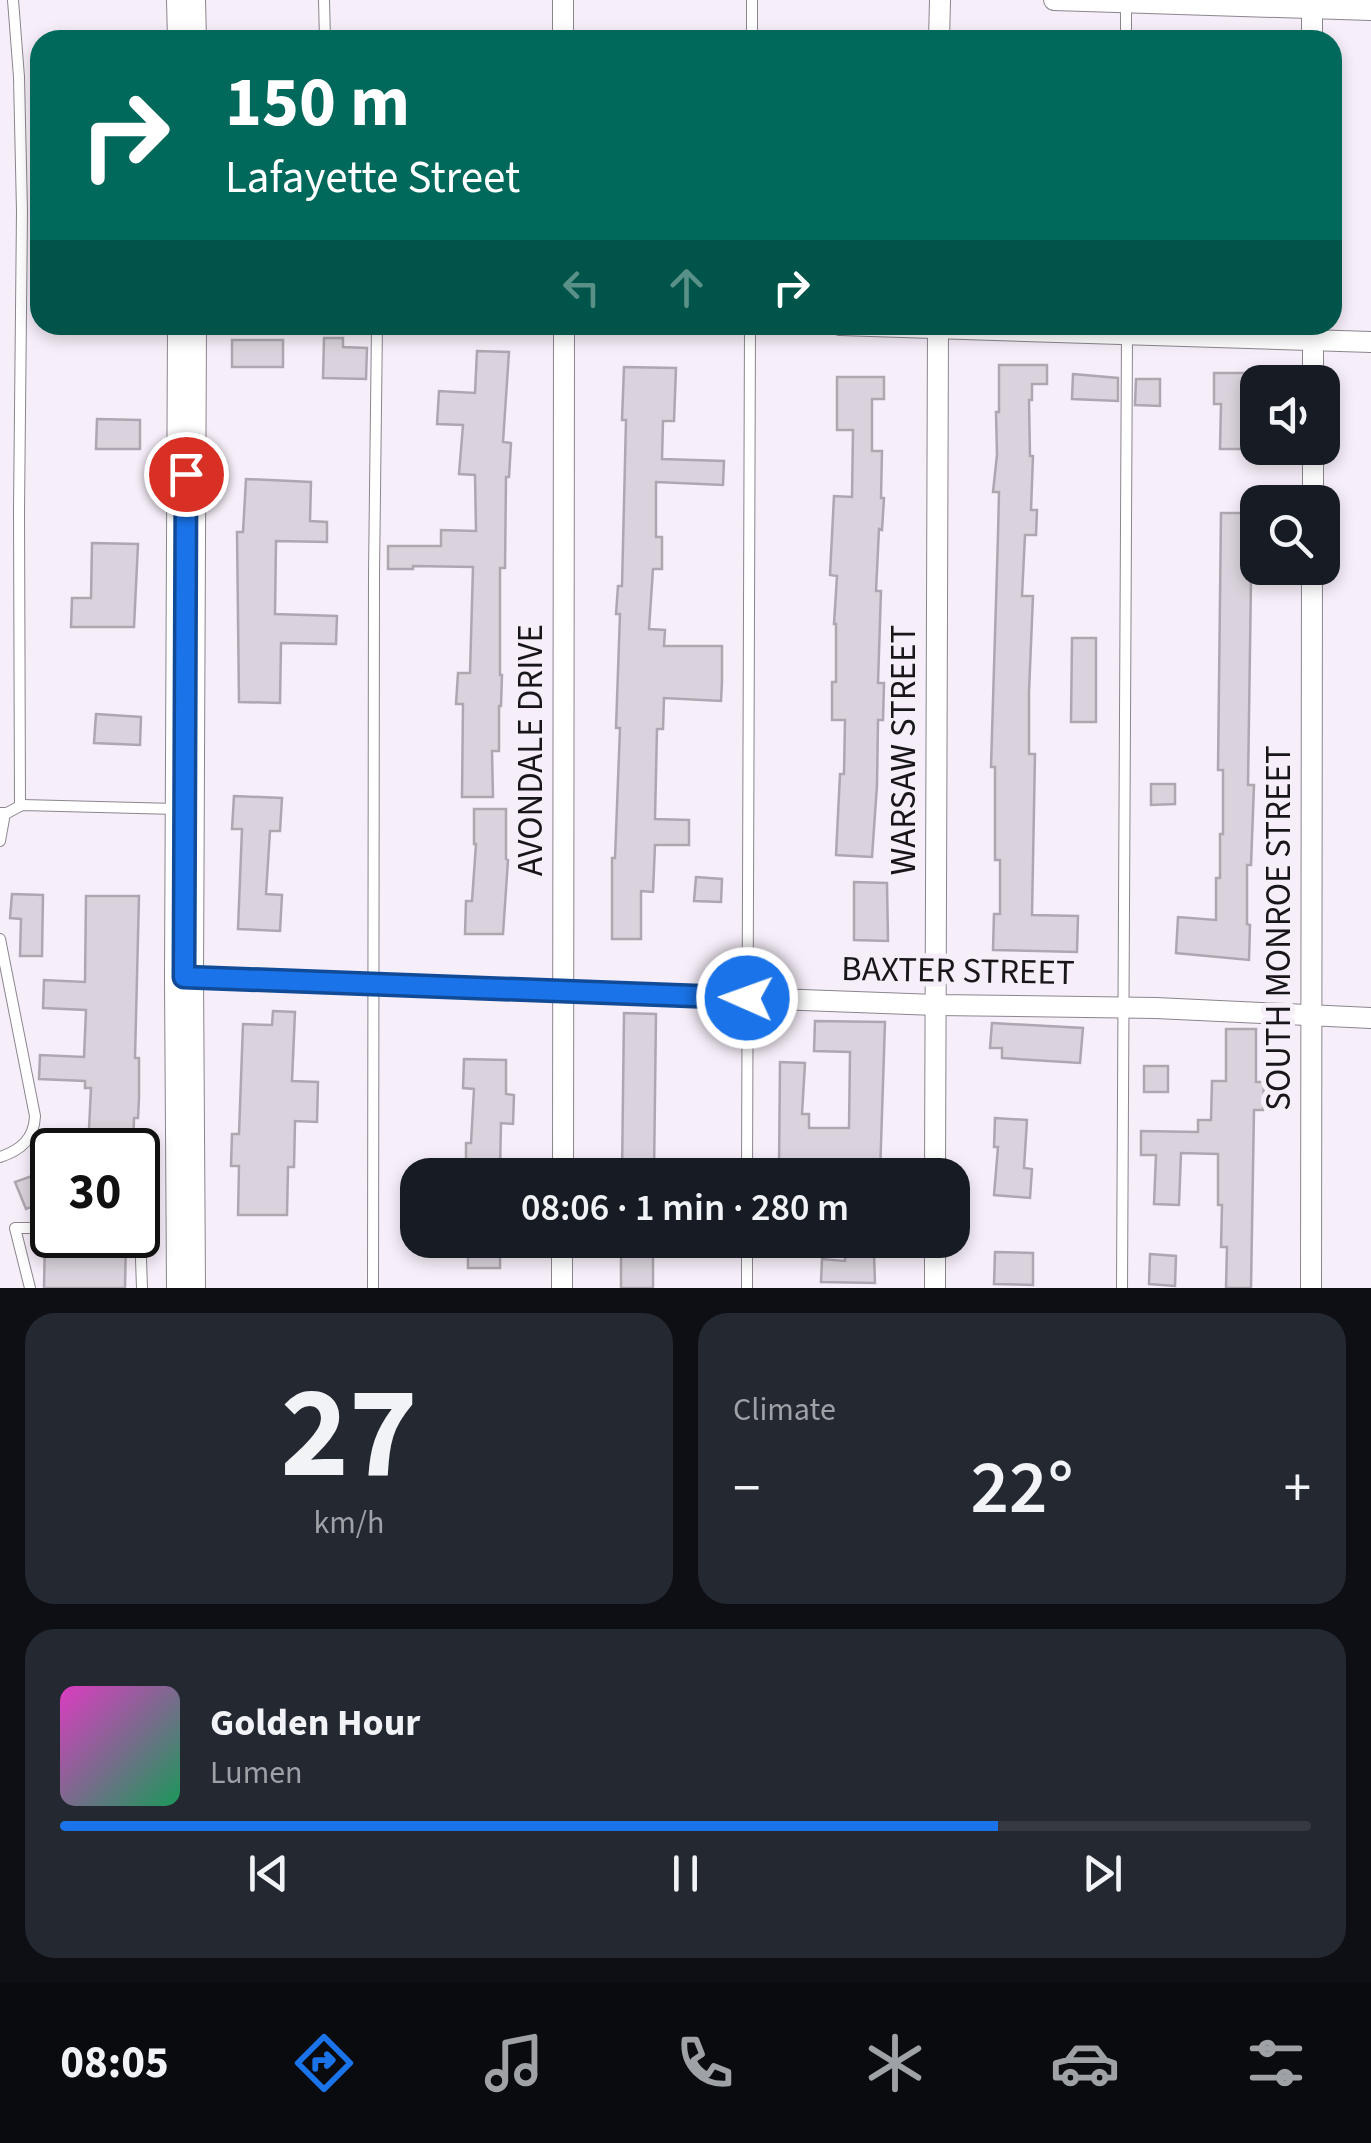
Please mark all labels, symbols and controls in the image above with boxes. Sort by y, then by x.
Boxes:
text: 150 m [225,53,410,153]
icon: right [60,70,190,200]
text: Lafayette Street [225,146,520,210]
icon: left [554,260,609,315]
icon: ahead [659,260,714,315]
icon: right [764,260,819,315]
map controls [1240,365,1340,585]
button: sound [1240,365,1340,465]
pin [144,432,229,517]
icon: arrive [159,447,214,502]
button: search [1240,485,1340,585]
street label: AVONDALE DRIVE [506,624,556,876]
street label: WARSAW STREET [879,625,929,875]
street label: SOUTH MONROE STREET [1254,745,1304,1111]
street label: BAXTER STREET [841,944,1075,998]
position arrow [695,946,799,1050]
speed limit sign: 30 [30,1128,160,1258]
text: 08:06 · 1 min · 280 m [521,1181,849,1235]
text: 27 [280,1342,418,1527]
text: Climate [733,1387,836,1433]
text: 22° [970,1435,1074,1542]
text: − [733,1450,760,1528]
text: + [1284,1450,1311,1528]
text: km/h [314,1500,384,1546]
text: Golden Hour [210,1696,420,1750]
text: Lumen [210,1750,303,1796]
icon: previous [241,1846,296,1901]
icon: pause [658,1846,713,1901]
icon: next [1075,1846,1130,1901]
icon: directions [289,2028,359,2098]
icon: music [479,2028,549,2098]
icon: phone [670,2028,740,2098]
icon: climate [860,2028,930,2098]
icon: car [1050,2028,1120,2098]
icon: filters [1241,2028,1311,2098]
text: 08:05 [60,2031,169,2095]

